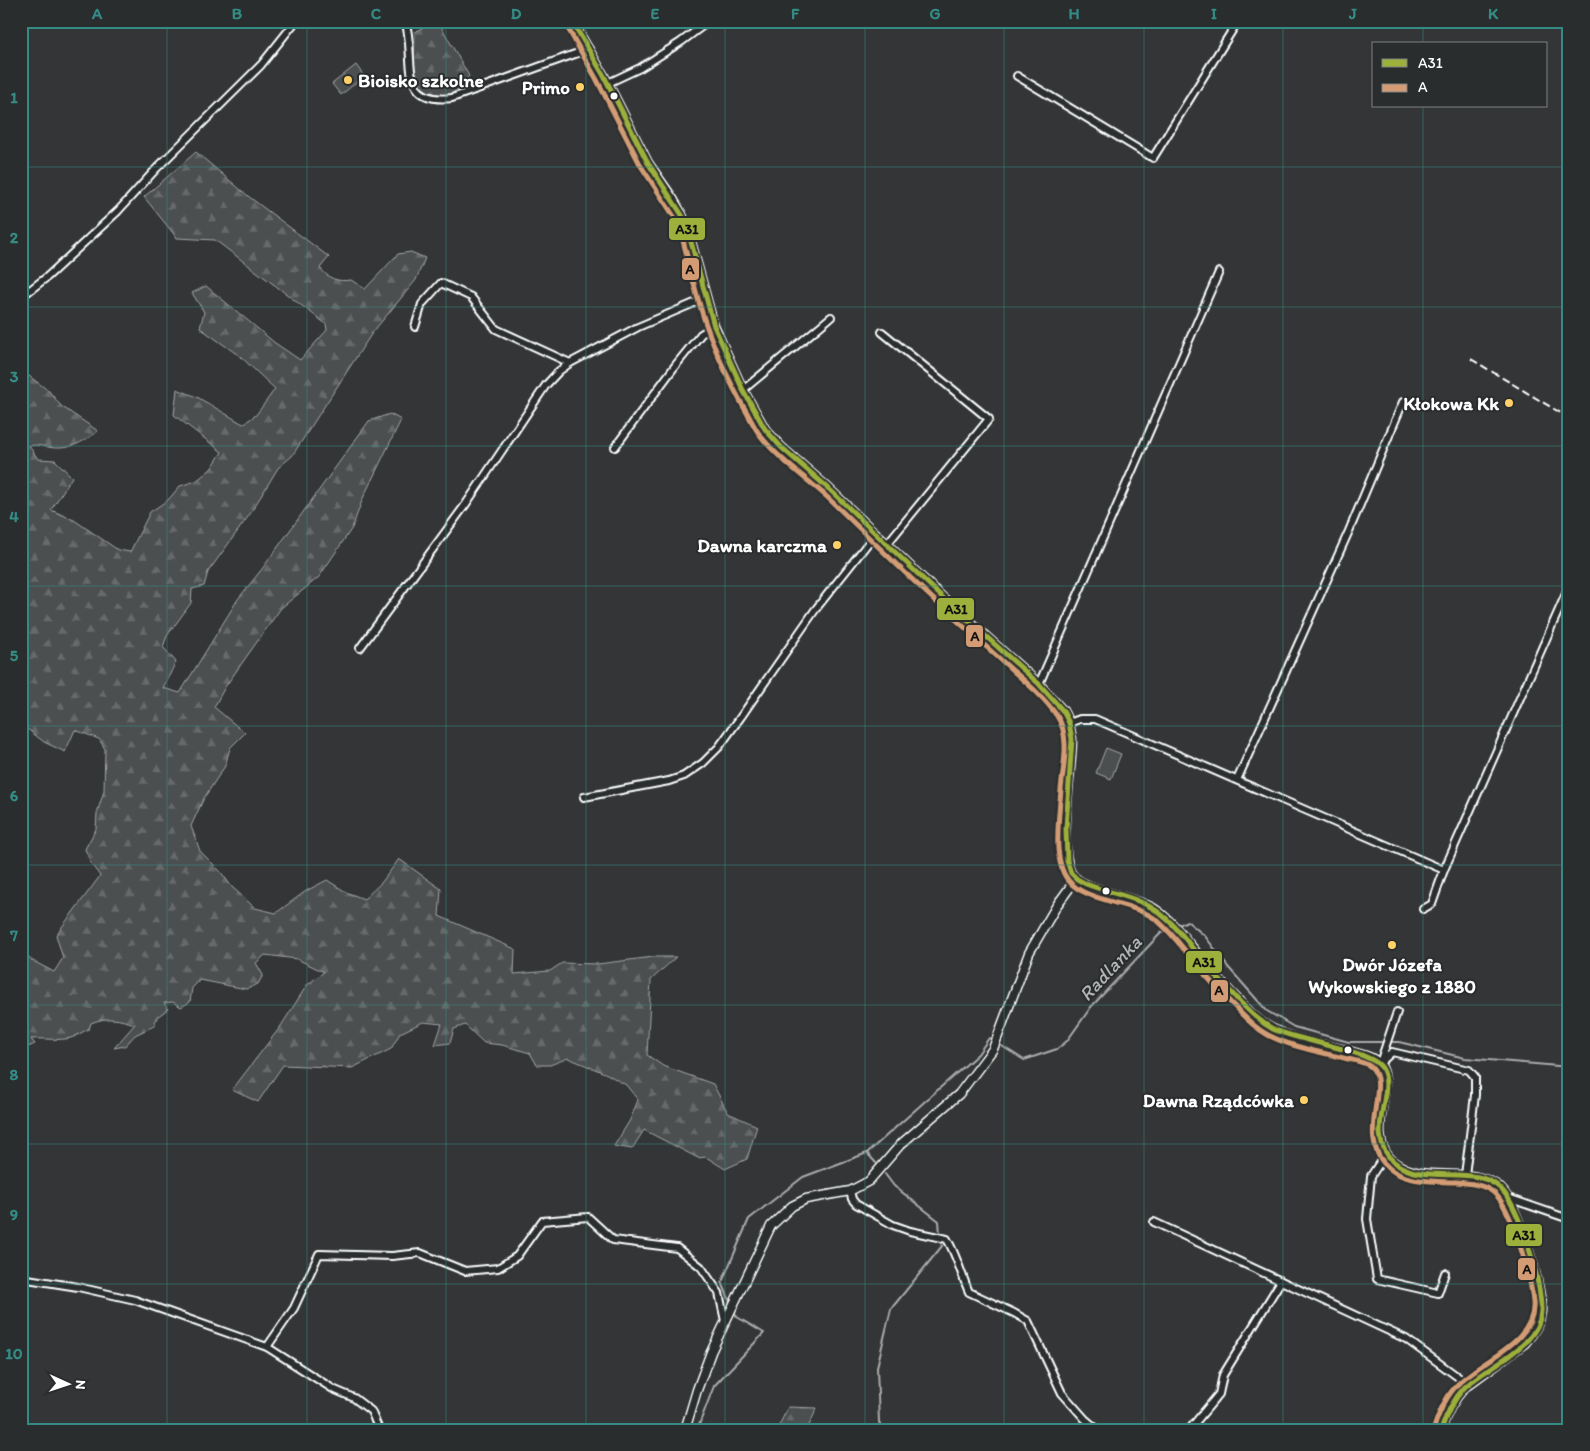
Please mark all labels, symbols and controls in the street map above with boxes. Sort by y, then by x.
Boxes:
text: A [91,4,103,23]
text: B [232,4,243,23]
text: C [371,4,382,23]
text: D [511,4,522,23]
text: E [651,4,660,23]
text: F [791,4,800,23]
text: G [929,4,941,23]
text: H [1068,4,1080,23]
text: I [1211,4,1217,23]
text: J [1348,4,1357,23]
text: K [1488,4,1499,23]
legend [1372,42,1548,108]
text: A31 [1418,54,1443,72]
place label: Bioisko szkolne [358,69,484,92]
marker: Bioisko szkolne [342,74,354,86]
place label: Primo [522,76,570,99]
text: A [1418,78,1428,96]
marker: Primo [574,81,586,93]
text: 1 [10,88,18,107]
unlabelled marker [609,91,619,101]
line badge: A31 [668,217,706,241]
text: A31 [674,221,699,238]
text: 2 [10,228,19,247]
line badge: A [681,257,700,281]
text: A [685,261,696,278]
text: 3 [10,367,19,386]
place label: Kłokowa Kk [1403,392,1499,415]
marker: Kłokowa Kk [1503,397,1515,409]
text: 4 [9,507,19,526]
place label: Dawna karczma [697,534,828,557]
marker: Dawna karczma [831,539,843,551]
line badge: A31 [936,597,975,621]
text: A31 [943,601,968,618]
line badge: A [965,624,984,648]
text: A [970,628,981,645]
text: 5 [10,646,19,665]
text: 6 [10,786,19,805]
unlabelled marker [1101,886,1111,896]
text: 7 [9,926,18,945]
water label: Radlanka [1074,930,1147,1006]
marker: Dwór Józefa Wykowskiego z 1880 [1386,939,1398,951]
line badge: A31 [1185,950,1223,974]
place label: Dwór Józefa Wykowskiego z 1880 [1308,953,1476,998]
text: A31 [1191,954,1216,971]
line badge: A [1210,979,1229,1003]
text: A [1214,982,1225,999]
unlabelled marker [1343,1045,1353,1055]
text: 8 [10,1065,19,1084]
place label: Dawna Rządcówka [1143,1089,1295,1112]
marker: Dawna Rządcówka [1298,1094,1310,1106]
text: 9 [10,1205,18,1224]
line badge: A31 [1505,1223,1543,1247]
text: A31 [1511,1227,1536,1244]
line badge: A [1517,1257,1536,1281]
text: A [1522,1261,1533,1278]
text: 10 [5,1344,23,1363]
north arrow [42,1358,92,1408]
text: N [72,1379,89,1390]

